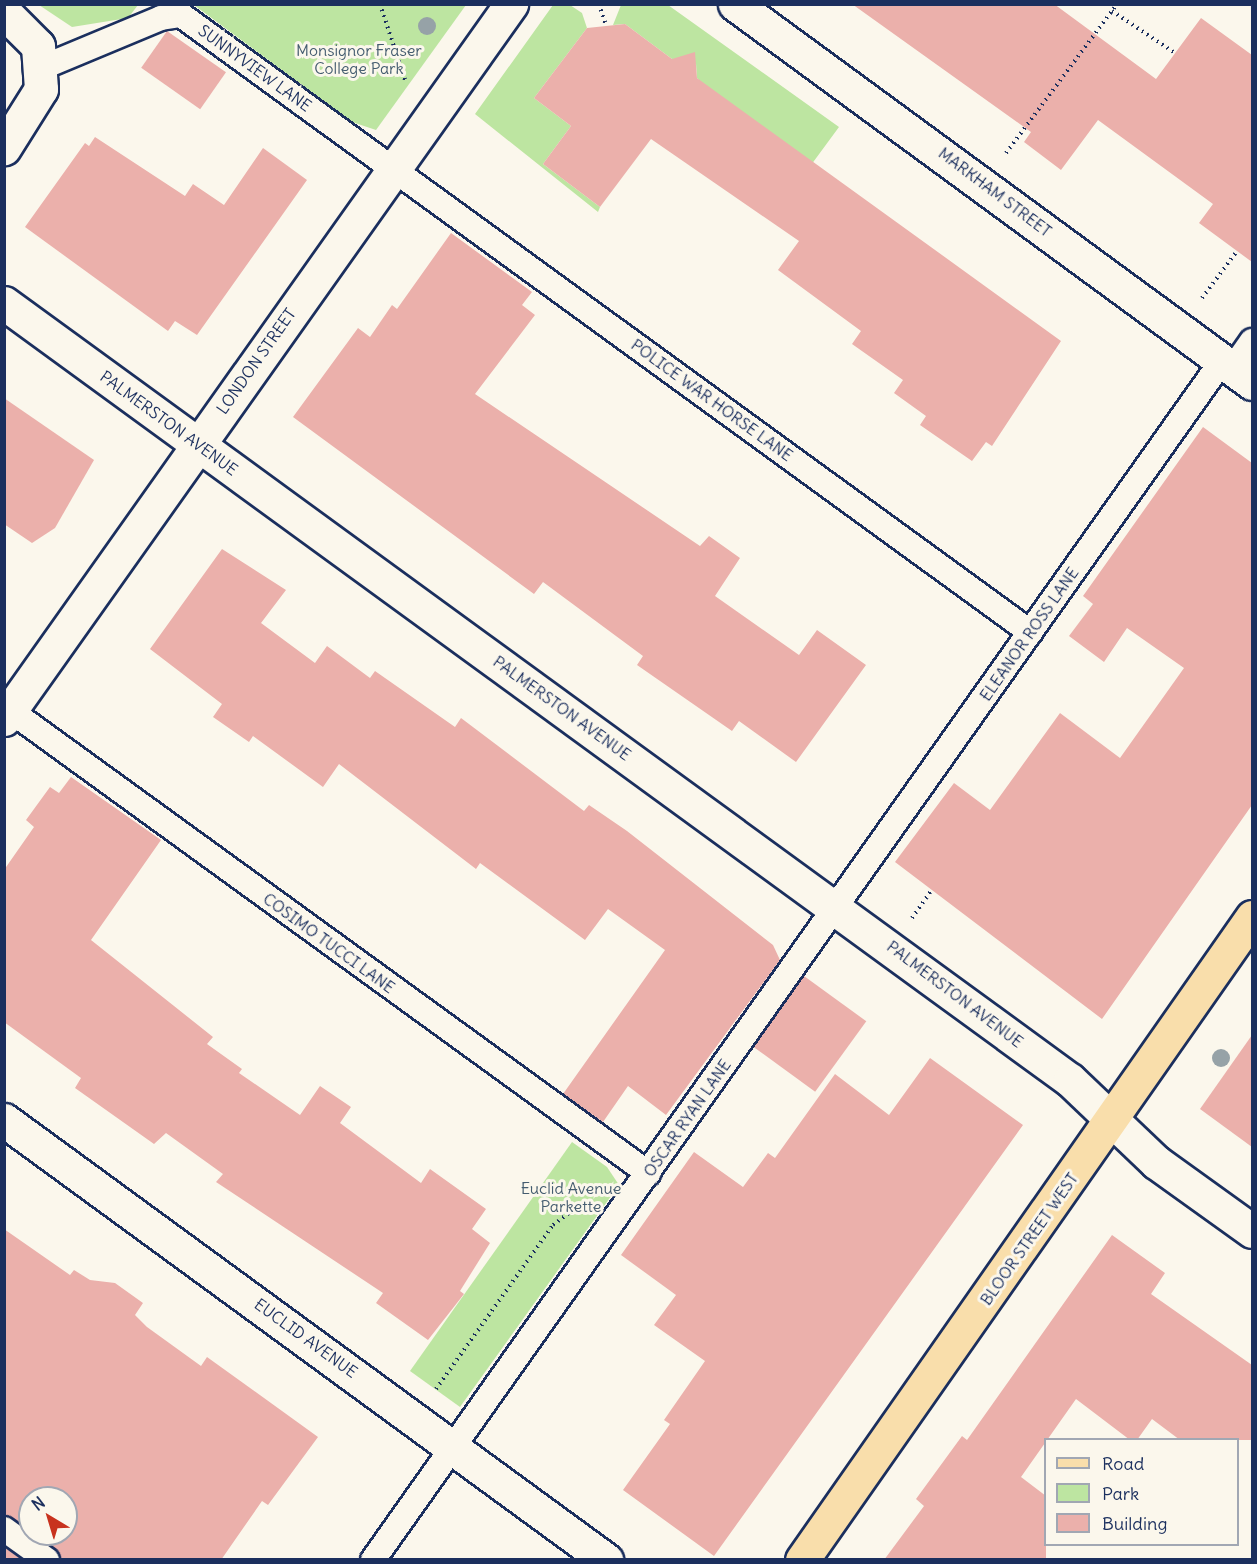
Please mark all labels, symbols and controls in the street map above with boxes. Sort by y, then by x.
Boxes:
street label: SUNNYVIEW LANE [195,21,315,115]
park label: Monsignor Fraser College Park [296,40,422,78]
street label: MARKHAM STREET [935,143,1055,241]
street label: LONDON STREET [212,304,300,418]
street label: POLICE WAR HORSE LANE [627,335,797,465]
street label: PALMERSTON AVENUE [96,367,242,479]
street label: ELEANOR ROSS LANE [976,563,1082,705]
street label: PALMERSTON AVENUE [489,652,635,764]
street label: COSIMO TUCCI LANE [259,889,399,997]
street label: PALMERSTON AVENUE [883,937,1027,1051]
street label: OSCAR RYAN LANE [639,1056,735,1180]
street label: BLOOR STREET WEST [976,1169,1082,1309]
park label: Euclid Avenue Parkette [521,1178,621,1216]
street label: EUCLID AVENUE [251,1294,361,1382]
legend [1044,1438,1239,1546]
text: Road [1102,1452,1144,1475]
text: Park [1102,1482,1139,1505]
north arrow [18,1486,78,1546]
text: N [28,1492,49,1515]
text: Building [1102,1512,1167,1535]

